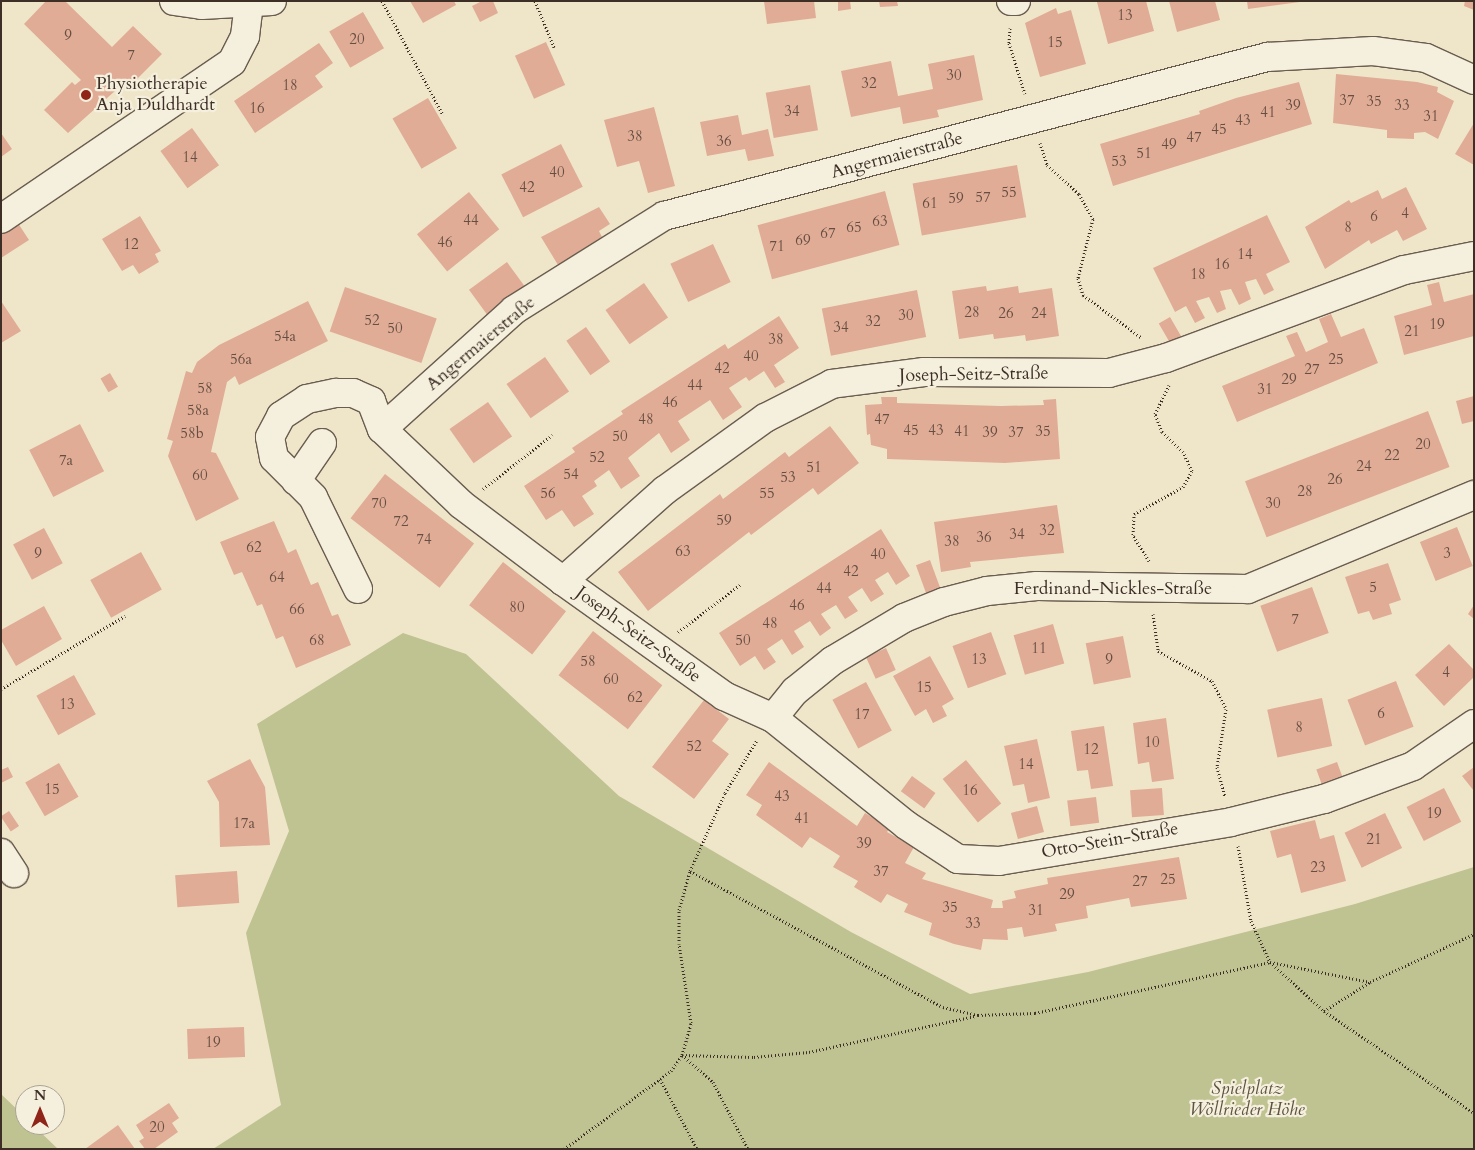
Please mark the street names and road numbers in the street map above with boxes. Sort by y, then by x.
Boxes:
street label: Angermaierstraße [829,128,965,184]
street label: Angermaierstraße [422,292,540,396]
street label: Joseph-Seitz-Straße [899,363,1049,387]
street label: Ferdinand-Nickles-Straße [1014,578,1212,600]
street label: Joseph-Seitz-Straße [571,582,705,688]
street label: Otto-Stein-Straße [1040,818,1180,864]

